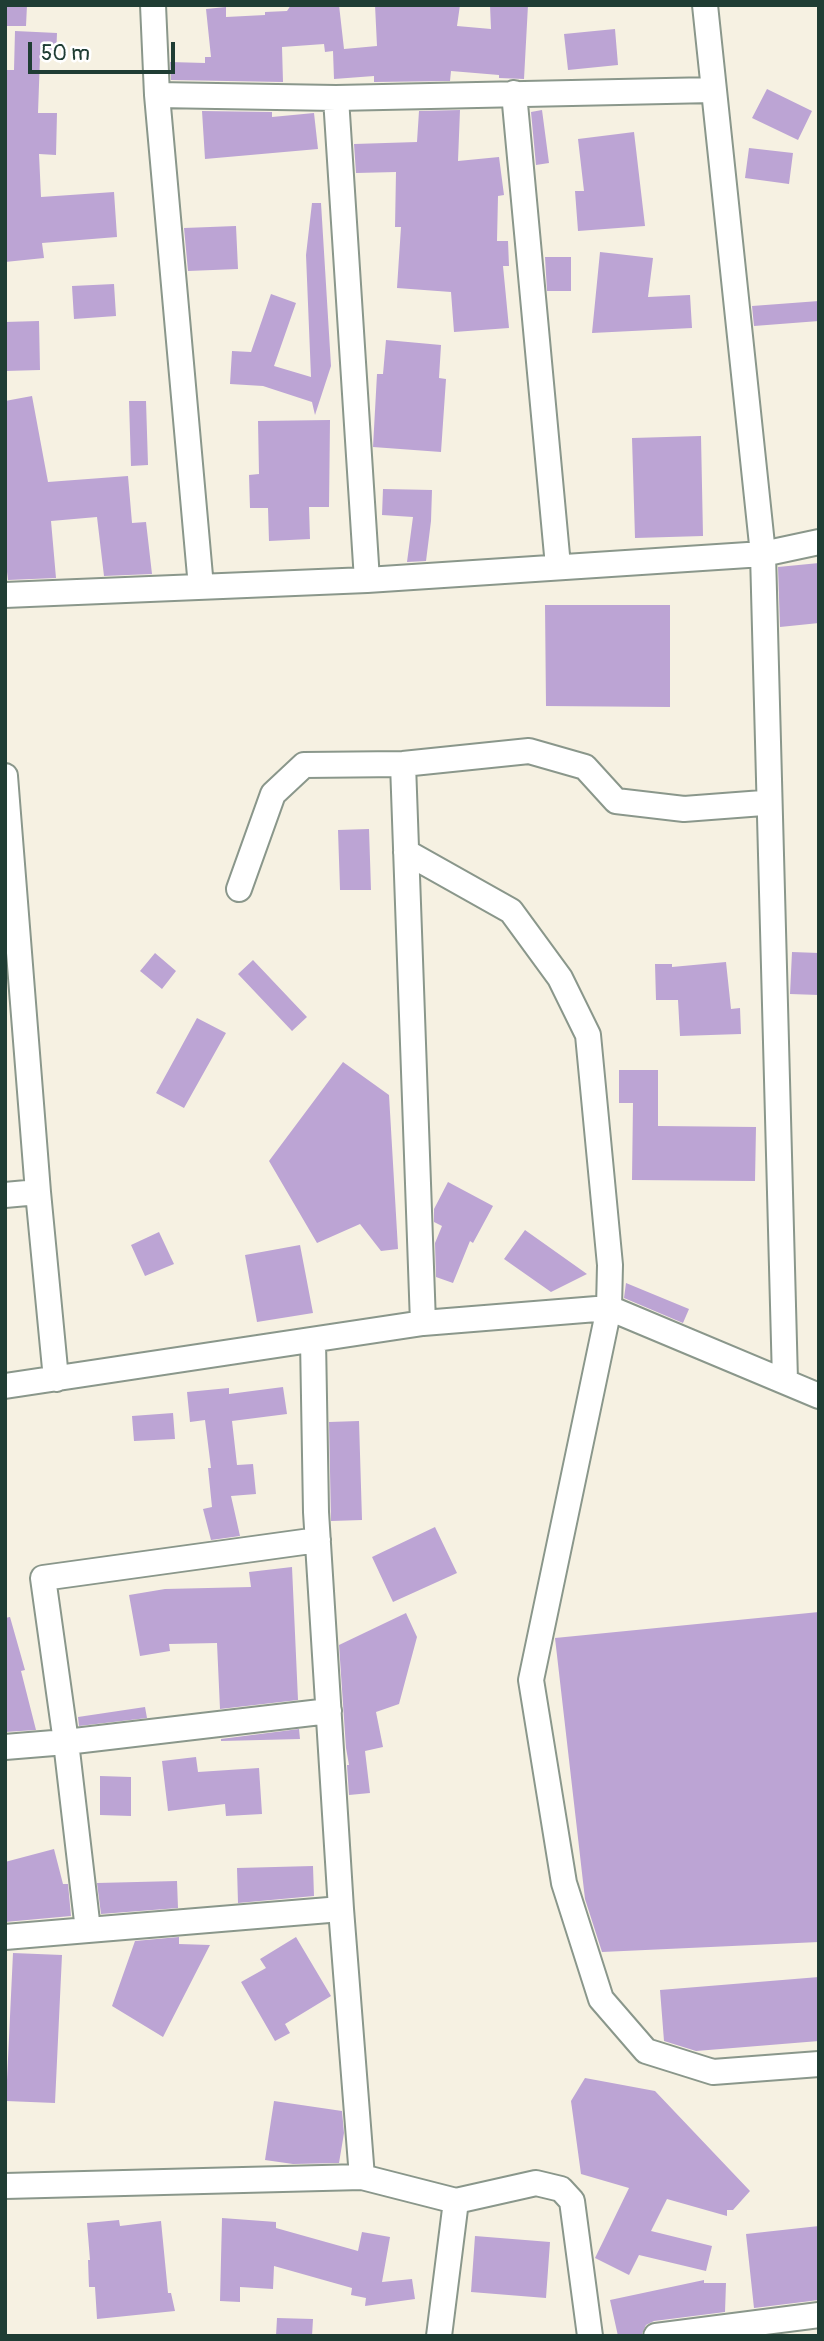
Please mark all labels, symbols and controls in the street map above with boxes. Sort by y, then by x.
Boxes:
scale bar [32,28,178,72]
text: 50 m [41,40,90,67]

